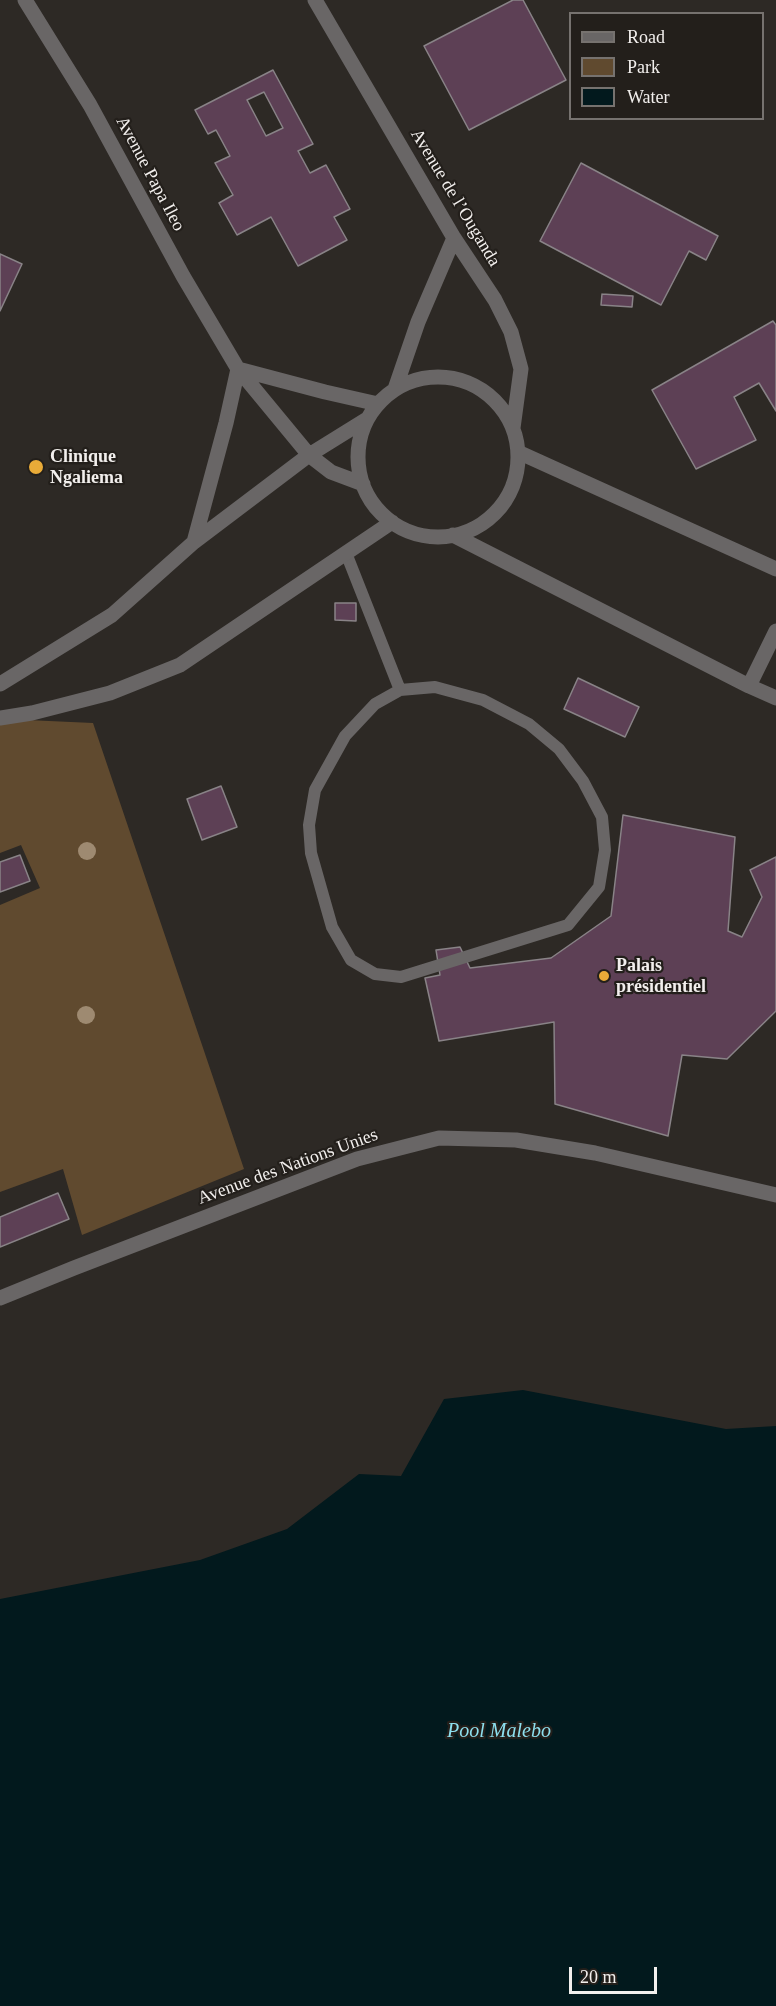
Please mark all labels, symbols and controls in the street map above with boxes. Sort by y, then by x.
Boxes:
legend [569,12,764,120]
text: Road [627,27,665,47]
text: Park [627,57,660,77]
text: Water [627,87,670,107]
street label: Avenue Papa Ileo [111,113,189,235]
street label: Avenue de l’Ouganda [405,125,505,271]
place label: Clinique Ngaliema [50,446,123,488]
marker: Clinique Ngaliema [27,458,45,476]
place label: Palais présidentiel [616,955,706,998]
marker: Palais présidentiel [597,969,611,983]
street label: Avenue des Nations Unies [195,1124,381,1210]
water label: Pool Malebo [447,1720,551,1744]
scale bar [572,1955,660,1993]
text: 20 m [580,1967,617,1987]

